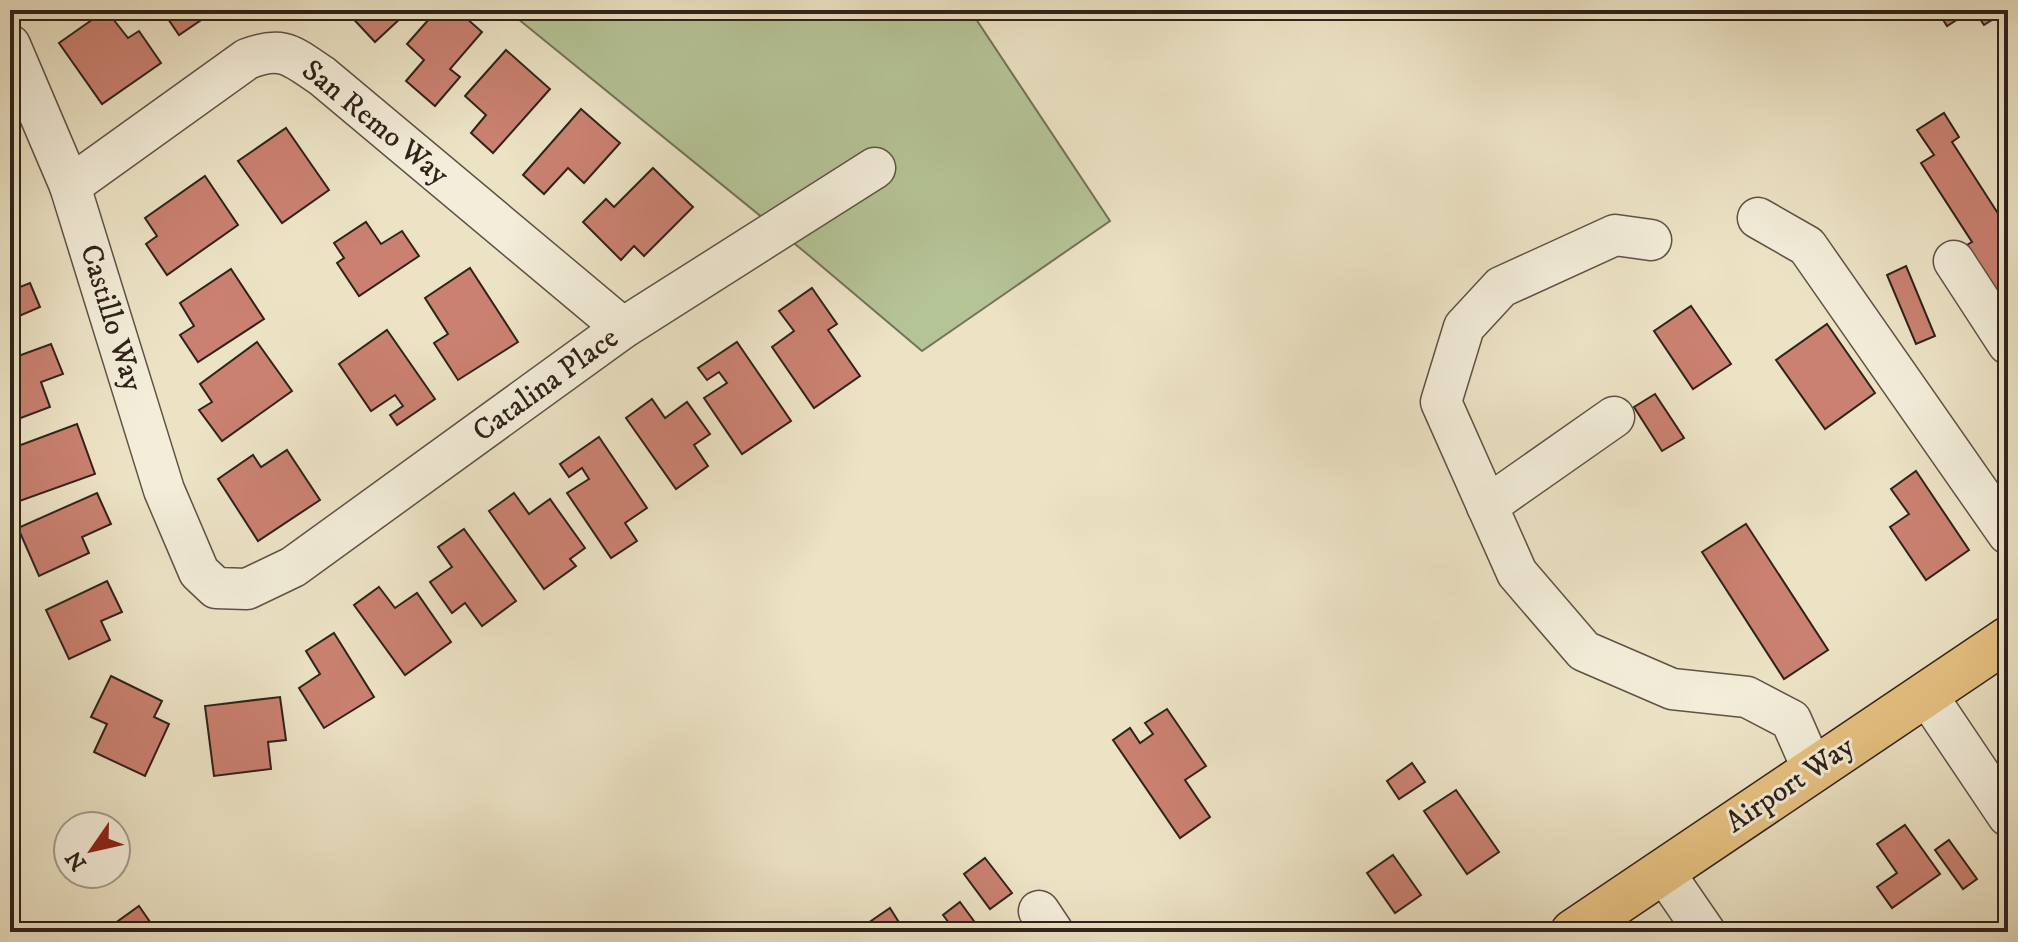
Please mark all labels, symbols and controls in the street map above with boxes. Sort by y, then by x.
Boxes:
street label: San Remo Way [294,52,457,194]
street label: Castillo Way [71,240,151,397]
street label: Catalina Place [466,320,626,450]
street label: Airport Way [1719,728,1862,842]
north arrow [52,810,132,890]
text: N [60,845,93,875]

